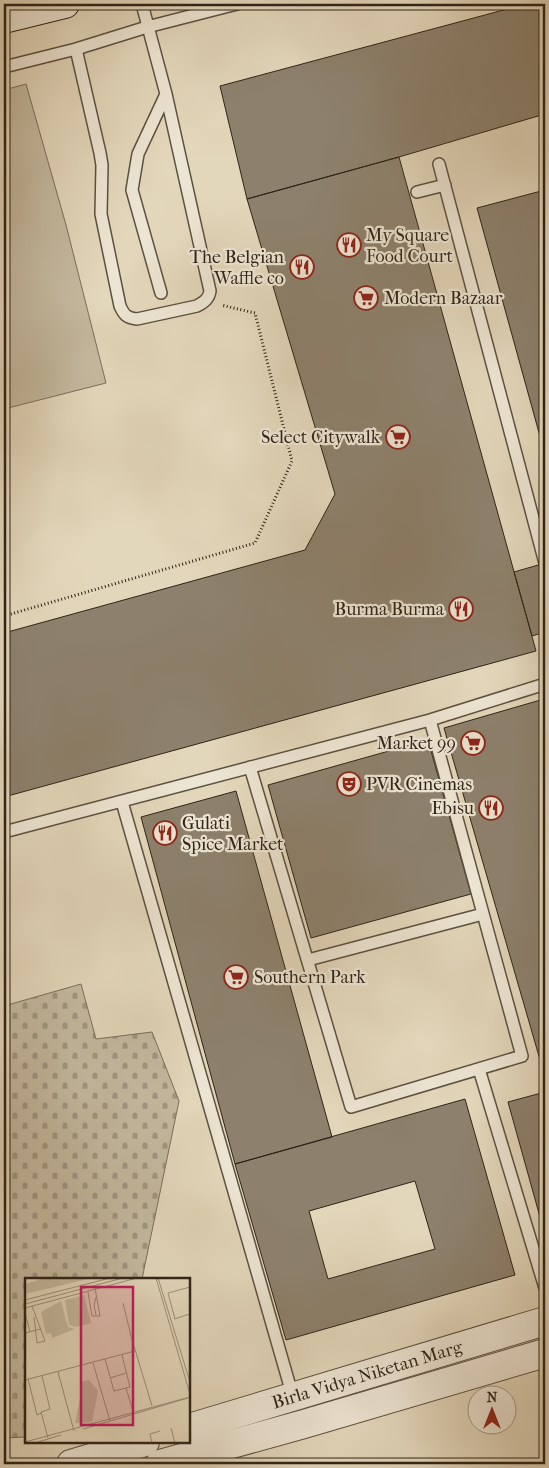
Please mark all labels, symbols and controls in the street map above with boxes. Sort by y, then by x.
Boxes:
place label: My Square Food Court [366,225,454,267]
restaurant icon: My Square Food Court [336,232,362,258]
place label: The Belgian Waffle co [189,247,285,289]
restaurant icon: The Belgian Waffle co [289,254,315,280]
supermarket icon: Modern Bazaar [353,285,379,311]
place label: Modern Bazaar [384,288,503,309]
supermarket icon: Select Citywalk [385,424,411,450]
place label: Select Citywalk [261,427,381,448]
restaurant icon: Burma Burma [448,596,474,622]
place label: Burma Burma [334,599,445,620]
supermarket icon: Market 99 [460,730,486,756]
place label: Market 99 [377,733,456,754]
theatre icon: PVR Cinemas [336,771,362,797]
place label: PVR Cinemas [366,774,472,795]
restaurant icon: Ebisu [478,795,504,821]
place label: Ebisu [432,798,474,819]
place label: Gulati Spice Market [182,813,284,855]
restaurant icon: Gulati Spice Market [152,820,178,846]
supermarket icon: Southern Park [223,964,249,990]
place label: Southern Park [254,967,366,988]
inset map [25,1278,190,1443]
street label: Birla Vidya Niketan Marg [269,1336,465,1413]
north arrow [466,1386,516,1436]
text: N [487,1389,498,1406]

